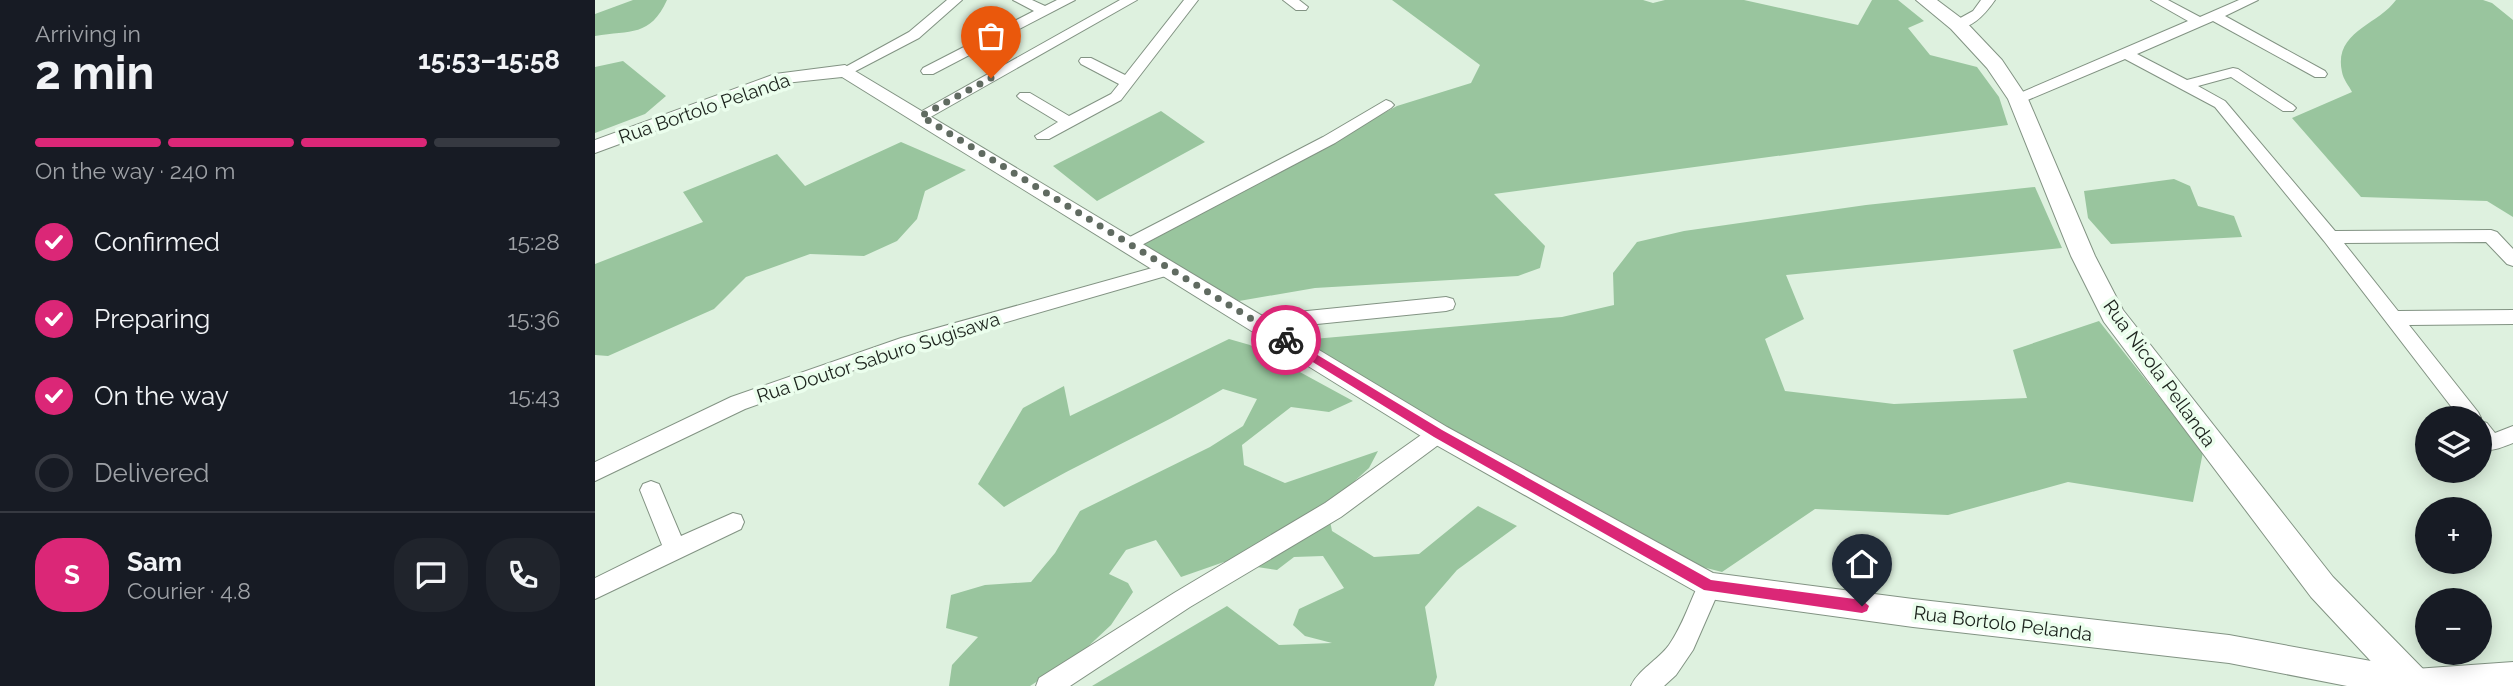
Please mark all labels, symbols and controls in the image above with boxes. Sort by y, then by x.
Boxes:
pin [961,6,1021,78]
icon: bag [972,17,1010,55]
text: Arriving in [35,20,141,47]
text: 15:53–15:58 [418,45,560,75]
text: 2 min [35,46,154,100]
street label: Rua Bortolo Pelanda [615,68,793,148]
text: On the way · 240 m [35,157,235,184]
icon: check [35,223,73,261]
text: Confirmed [94,227,220,257]
text: 15:28 [508,228,560,255]
street label: Rua Nicola Pellanda [2099,295,2221,451]
icon: check [35,300,73,338]
text: Preparing [94,304,210,334]
text: 15:36 [507,305,560,332]
courier [1251,305,1321,375]
street label: Rua Doutor Saburo Sugisawa [754,307,1002,407]
icon: bike [1267,321,1305,359]
icon: check [35,377,73,415]
text: On the way [94,381,229,411]
text: 15:43 [508,382,560,409]
map controls [2415,406,2492,665]
button: layers [2415,406,2492,483]
text: Delivered [94,458,209,488]
button: + [2415,497,2492,574]
pin [1832,534,1892,606]
button: chat [394,538,468,612]
button: phone [486,538,560,612]
icon: home [1843,545,1881,583]
text: Sam [127,547,182,577]
text: S [64,560,80,590]
text: Courier · 4.8 [127,577,251,604]
button: − [2415,588,2492,665]
street label: Rua Bortolo Pelanda [1912,601,2094,645]

